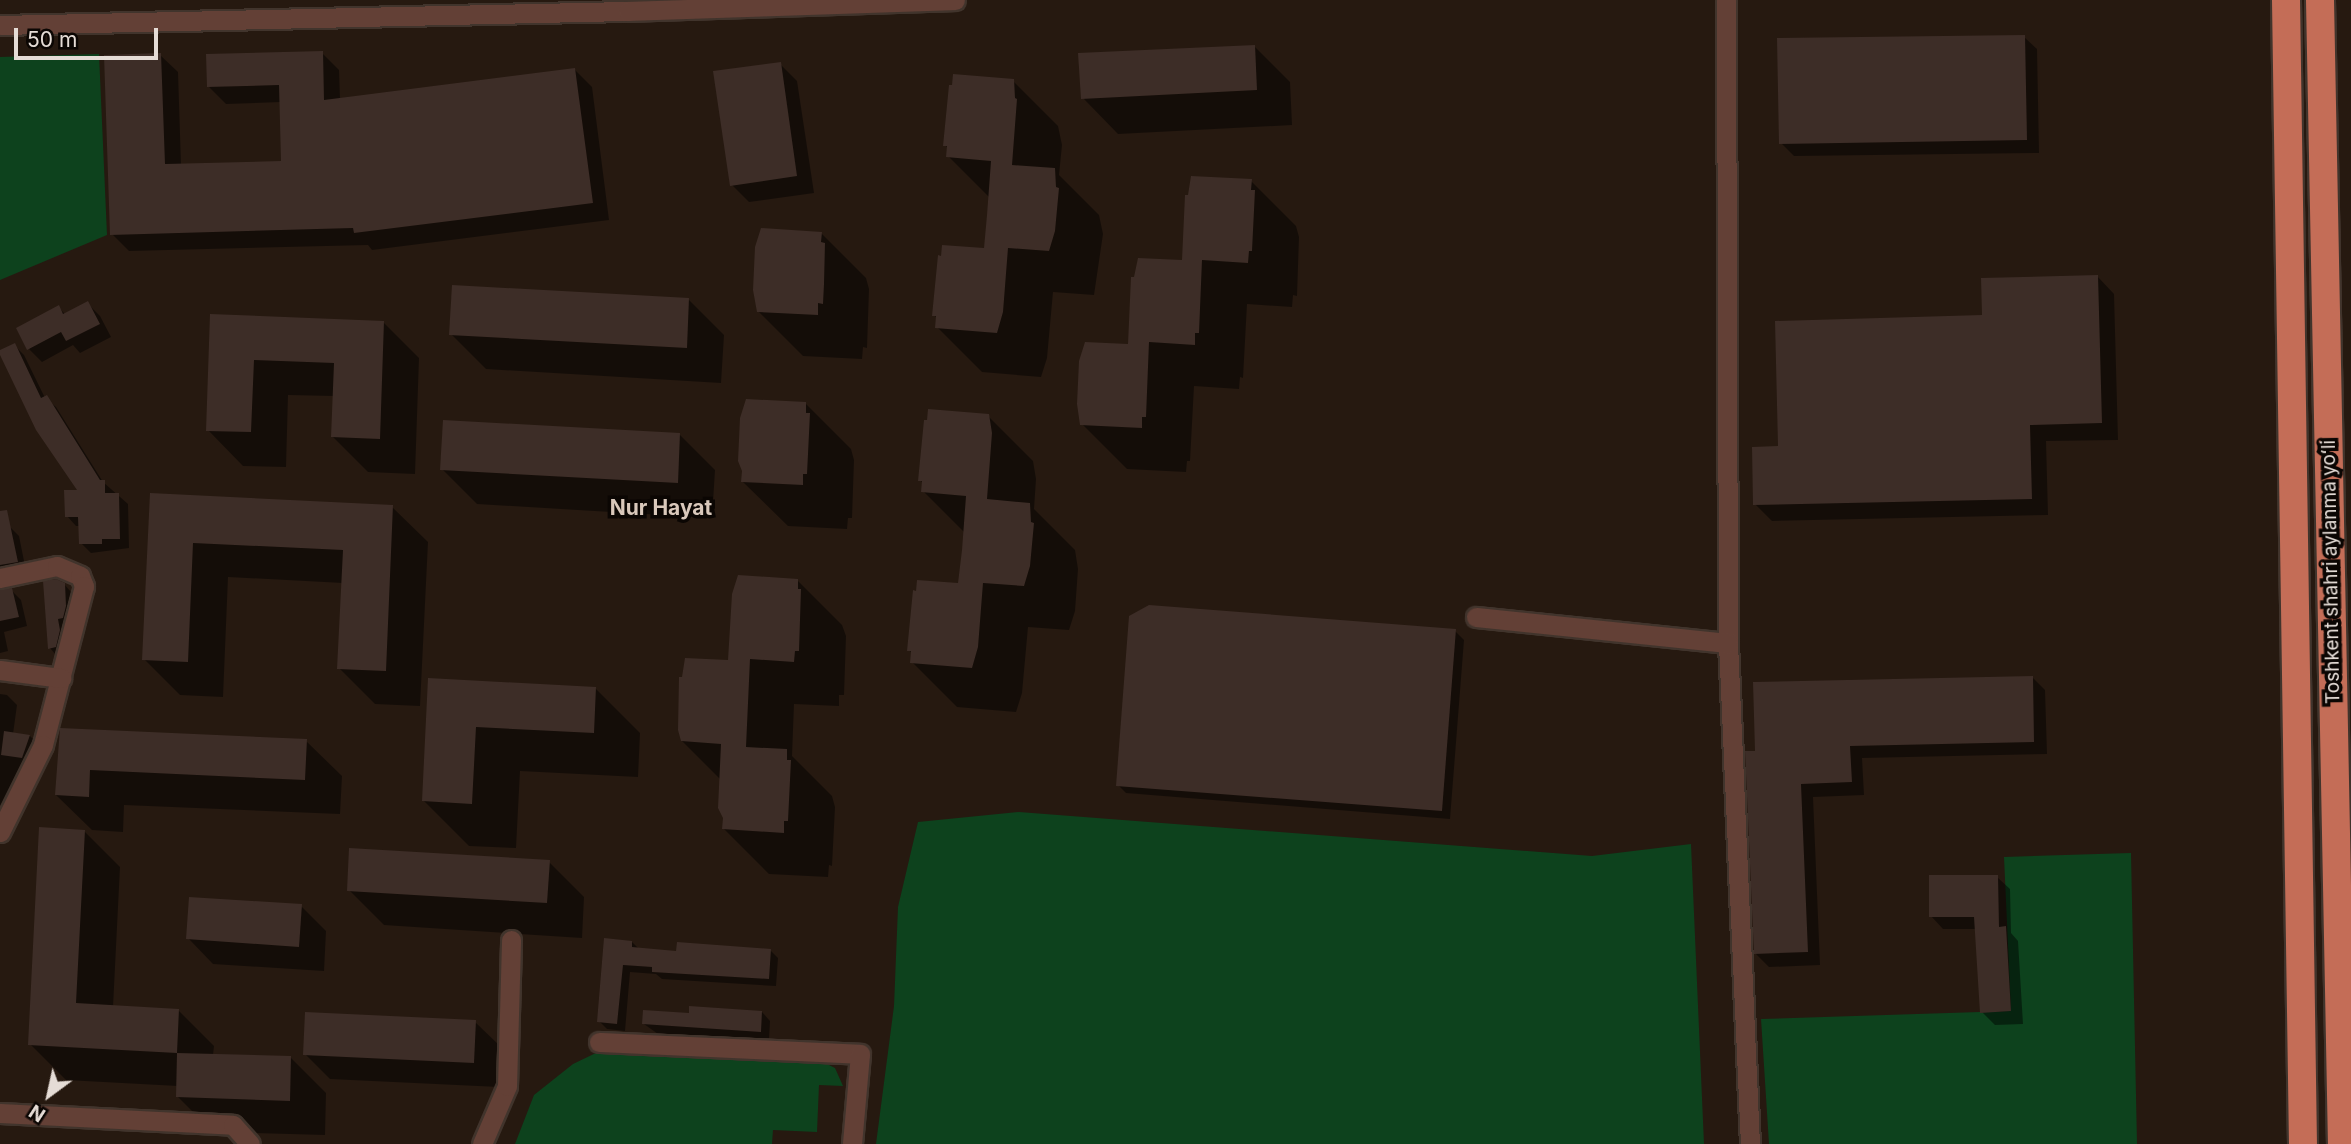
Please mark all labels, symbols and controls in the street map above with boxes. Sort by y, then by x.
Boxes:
scale bar [18,14,161,58]
text: 50 m [27,27,77,52]
street label: Toshkent shahri aylanma yoʻli [2317,440,2345,704]
district label: Nur Hayat [610,495,712,521]
north arrow [14,1060,84,1130]
text: N [25,1099,50,1127]

